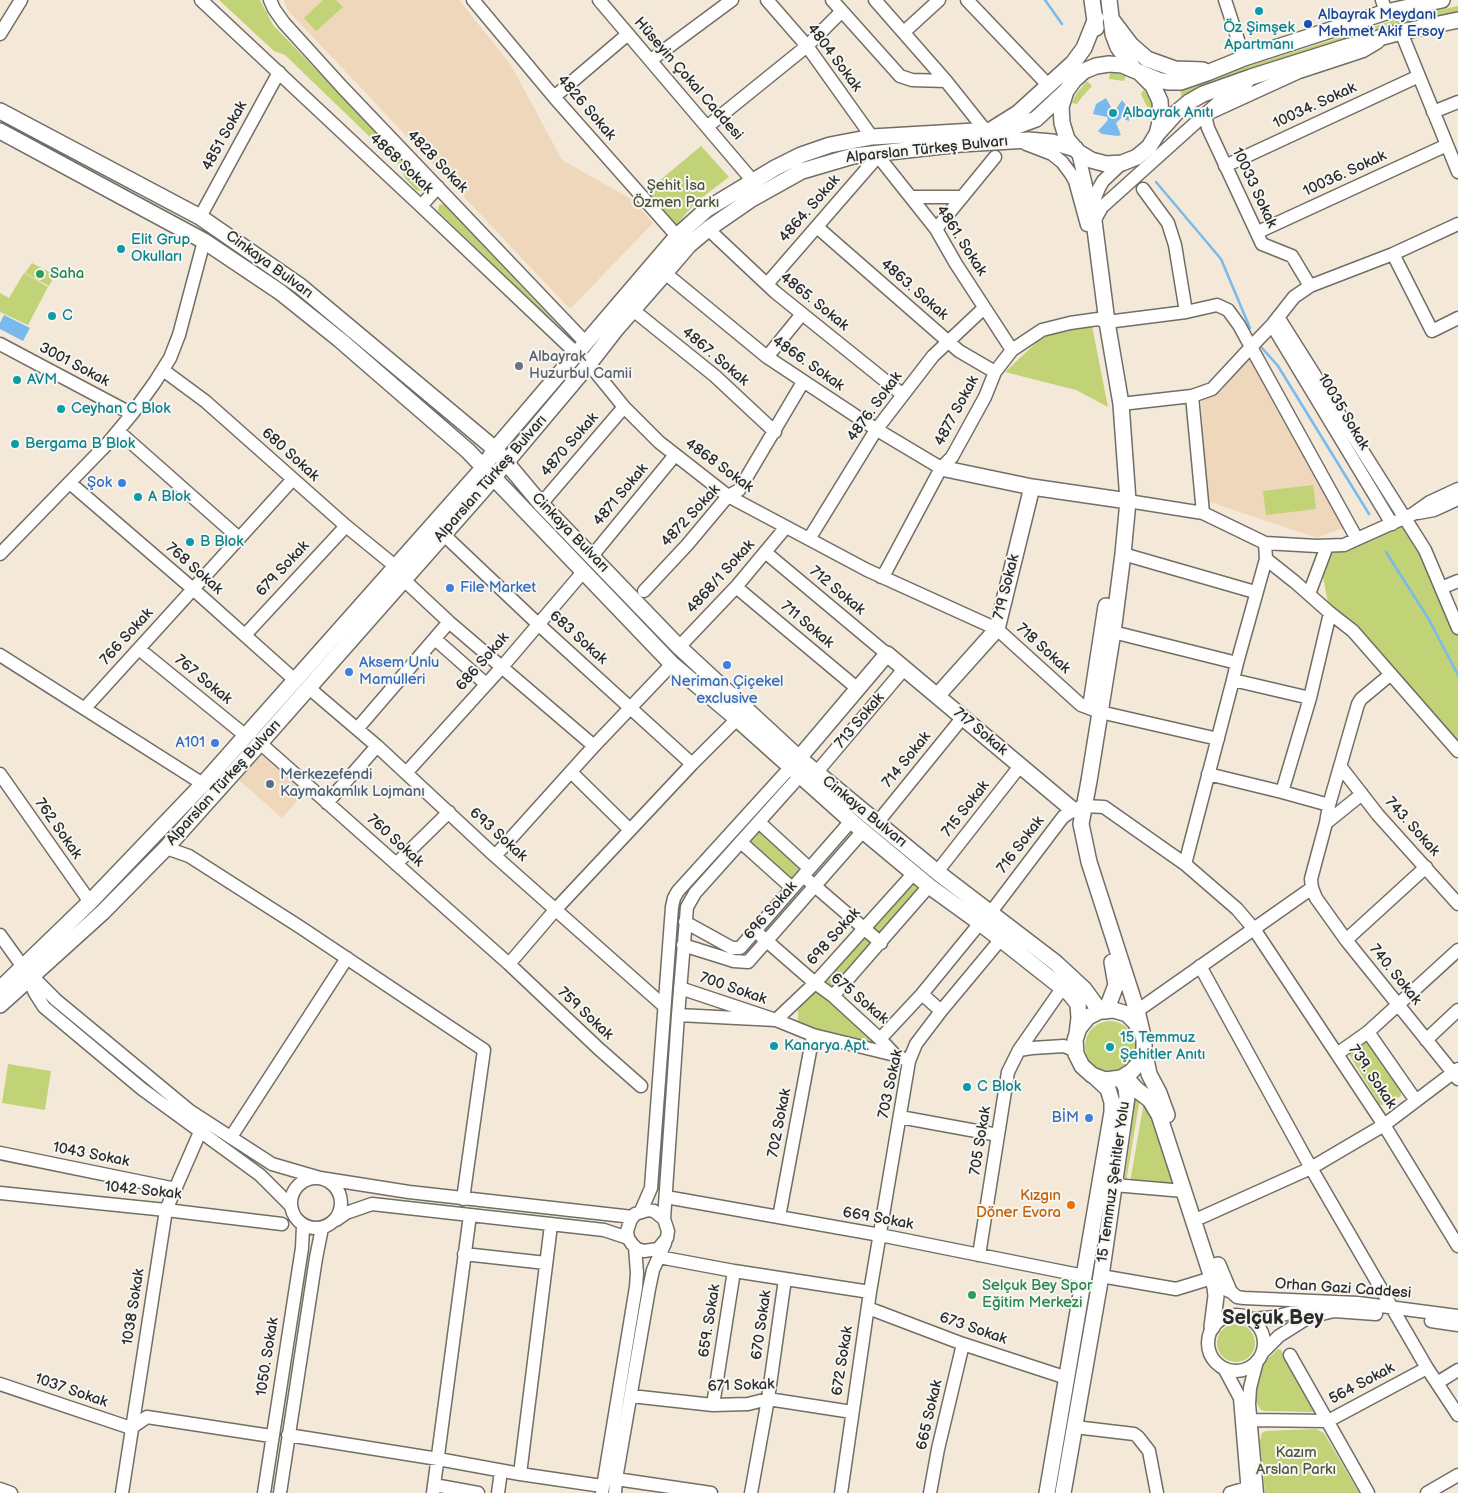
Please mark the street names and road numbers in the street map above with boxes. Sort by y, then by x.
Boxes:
street label: Hüseyin Çokal Caddesi [630,14,746,144]
street label: 4804 Sokak [803,20,865,96]
street label: 4826 Sokak [553,72,619,144]
street label: 10034. Sokak [1271,79,1359,133]
street label: 4851 Sokak [198,98,252,174]
street label: 4828 Sokak [403,127,471,197]
street label: 4868 Sokak [365,130,437,198]
street label: Alparslan Türkeş Bulvarı [845,133,1009,167]
street label: 10033 Sokak [1228,145,1280,231]
street label: 10036. Sokak [1301,147,1389,201]
street label: 4864. Sokak [776,172,844,246]
street label: 4861. Sokak [932,202,990,280]
street label: Cinkaya Bulvarı [222,227,316,303]
street label: 4863. Sokak [876,256,952,324]
street label: 4865. Sokak [776,269,852,335]
street label: 4867. Sokak [678,324,752,390]
street label: 4866. Sokak [769,333,847,395]
street label: 3001 Sokak [36,339,112,391]
street label: 4876. Sokak [844,369,906,445]
street label: 10035 Sokak [1313,371,1373,453]
street label: 4877 Sokak [931,373,983,449]
street label: 4870 Sokak [537,409,603,481]
street label: Alparslan Türkeş Bulvarı [431,412,551,546]
street label: 680 Sokak [257,424,323,486]
street label: 4868 Sokak [681,435,757,497]
street label: 4871 Sokak [590,460,652,530]
street label: 4872 Sokak [658,481,724,551]
street label: Cinkaya Bulvarı [528,489,612,577]
street label: 4868/1 Sokak [683,536,759,618]
street label: 679 Sokak [253,537,313,601]
street label: 768 Sokak [162,539,226,599]
street label: 719 Sokak [990,553,1024,621]
street label: 712 Sokak [806,563,868,619]
street label: 711 Sokak [777,598,837,652]
street label: 766 Sokak [97,605,157,669]
street label: 683 Sokak [545,607,611,669]
street label: 718 Sokak [1012,620,1074,678]
street label: 686 Sokak [453,629,513,695]
street label: 767 Sokak [171,651,235,709]
street label: 713 Sokak [832,690,888,752]
street label: 717 Sokak [949,704,1011,760]
street label: Alparslan Türkeş Bulvarı [163,717,285,849]
street label: 714 Sokak [879,728,935,792]
street label: Cinkaya Bulvarı [818,772,910,852]
street label: 715 Sokak [938,777,994,841]
street label: 743. Sokak [1381,794,1443,860]
street label: 762 Sokak [31,795,85,863]
street label: 693 Sokak [465,804,531,866]
street label: 760 Sokak [363,811,427,871]
street label: 716 Sokak [994,813,1048,877]
street label: 696 Sokak [741,878,801,944]
street label: 698 Sokak [804,905,864,969]
street label: 740. Sokak [1365,941,1425,1009]
street label: 700 Sokak [697,969,769,1009]
street label: 675 Sokak [827,970,891,1028]
street label: 759 Sokak [554,984,616,1044]
street label: 739. Sokak [1344,1042,1400,1112]
street label: 703 Sokak [875,1048,907,1120]
street label: 702 Sokak [765,1087,795,1159]
street label: 15 Temmuz Şehitler Yolu [1094,1100,1134,1264]
street label: 705 Sokak [967,1105,995,1177]
street label: 1043 Sokak [51,1139,131,1171]
street label: 1042 Sokak [104,1178,182,1204]
street label: 669 Sokak [841,1204,915,1234]
street label: 1038 Sokak [119,1267,149,1347]
street label: Orhan Gazi Caddesi [1274,1275,1412,1303]
street label: 659. Sokak [695,1283,725,1359]
street label: 670 Sokak [748,1289,776,1361]
street label: 673 Sokak [937,1309,1009,1349]
street label: 1050. Sokak [253,1316,283,1398]
street label: 672 Sokak [829,1325,857,1397]
street label: 564 Sokak [1326,1359,1398,1409]
street label: 1037 Sokak [32,1370,110,1412]
street label: 671 Sokak [707,1376,775,1396]
street label: 665 Sokak [913,1378,947,1452]

